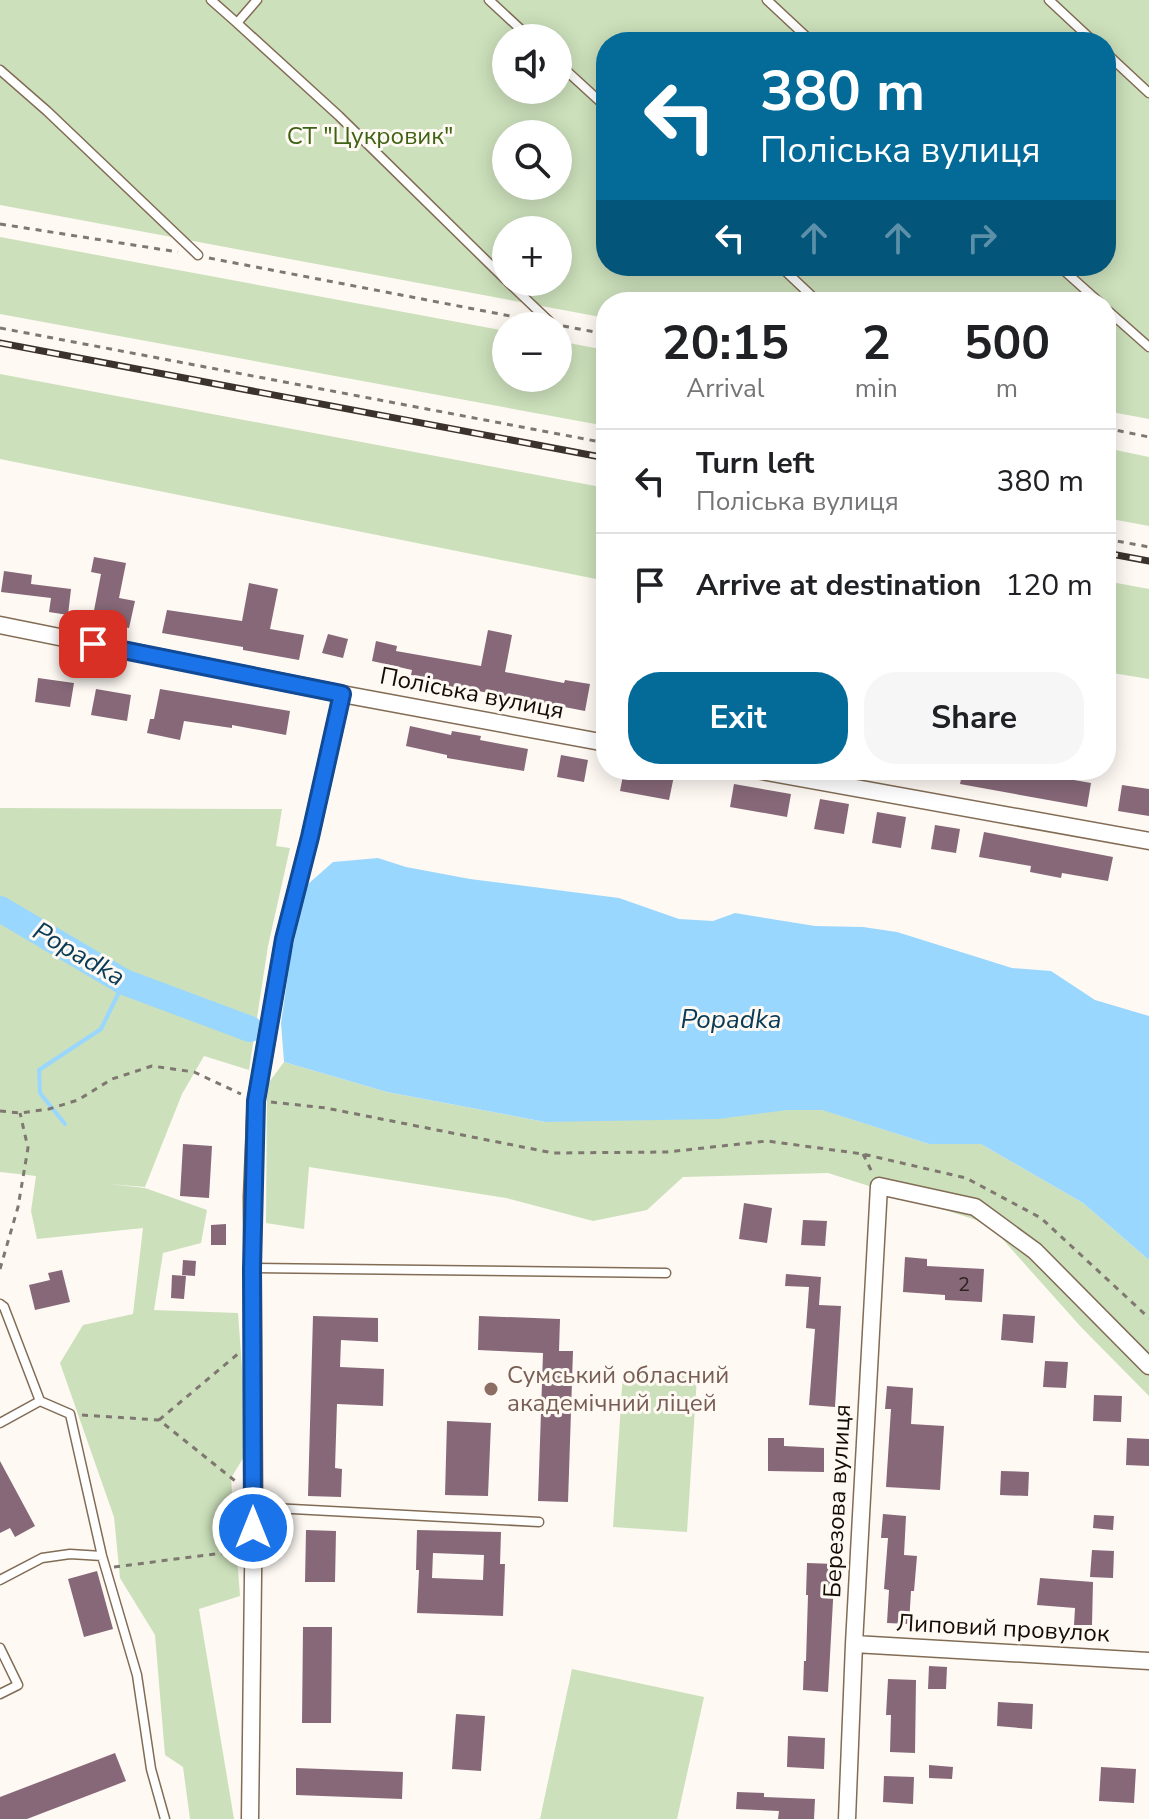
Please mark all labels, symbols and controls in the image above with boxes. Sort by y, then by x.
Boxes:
map controls [492,24,572,392]
button: sound [492,24,572,104]
text: 380 m [760,53,925,130]
icon: left [628,64,732,168]
park label: СТ "Цукровик" [287,120,453,152]
button: search [492,120,572,200]
text: Поліська вулиця [760,126,1041,175]
button: + [492,216,572,296]
icon: left [708,216,752,260]
icon: ahead [792,216,836,260]
icon: ahead [876,216,920,260]
icon: right [960,216,1004,260]
text: 20:15 [662,310,789,376]
text: 2 [862,310,891,376]
text: 500 [964,310,1050,376]
button: − [492,312,572,392]
text: Arrival [686,371,765,406]
text: min [855,371,898,406]
text: m [996,371,1018,406]
text: Turn left [696,443,814,484]
icon: left [628,459,672,503]
text: 380 m [997,461,1084,502]
text: Поліська вулиця [696,484,899,519]
icon: arrive [628,563,672,607]
text: Arrive at destination [696,565,981,606]
text: 120 m [1005,565,1093,606]
pin [59,610,127,678]
icon: arrive [71,622,115,666]
street label: Поліська вулиця [377,659,567,727]
button: Exit [628,672,848,764]
button: Share [864,672,1084,764]
water label: Popadka [26,914,132,994]
water label: Popadka [680,1002,782,1037]
house number: 2 [958,1271,970,1298]
place label: Сумський обласний академічний ліцей [507,1359,729,1419]
marker: Сумський обласний академічний ліцей [482,1380,500,1398]
street label: Березова вулиця [816,1403,858,1599]
position arrow [211,1486,295,1570]
street label: Липовий провулок [896,1606,1111,1650]

